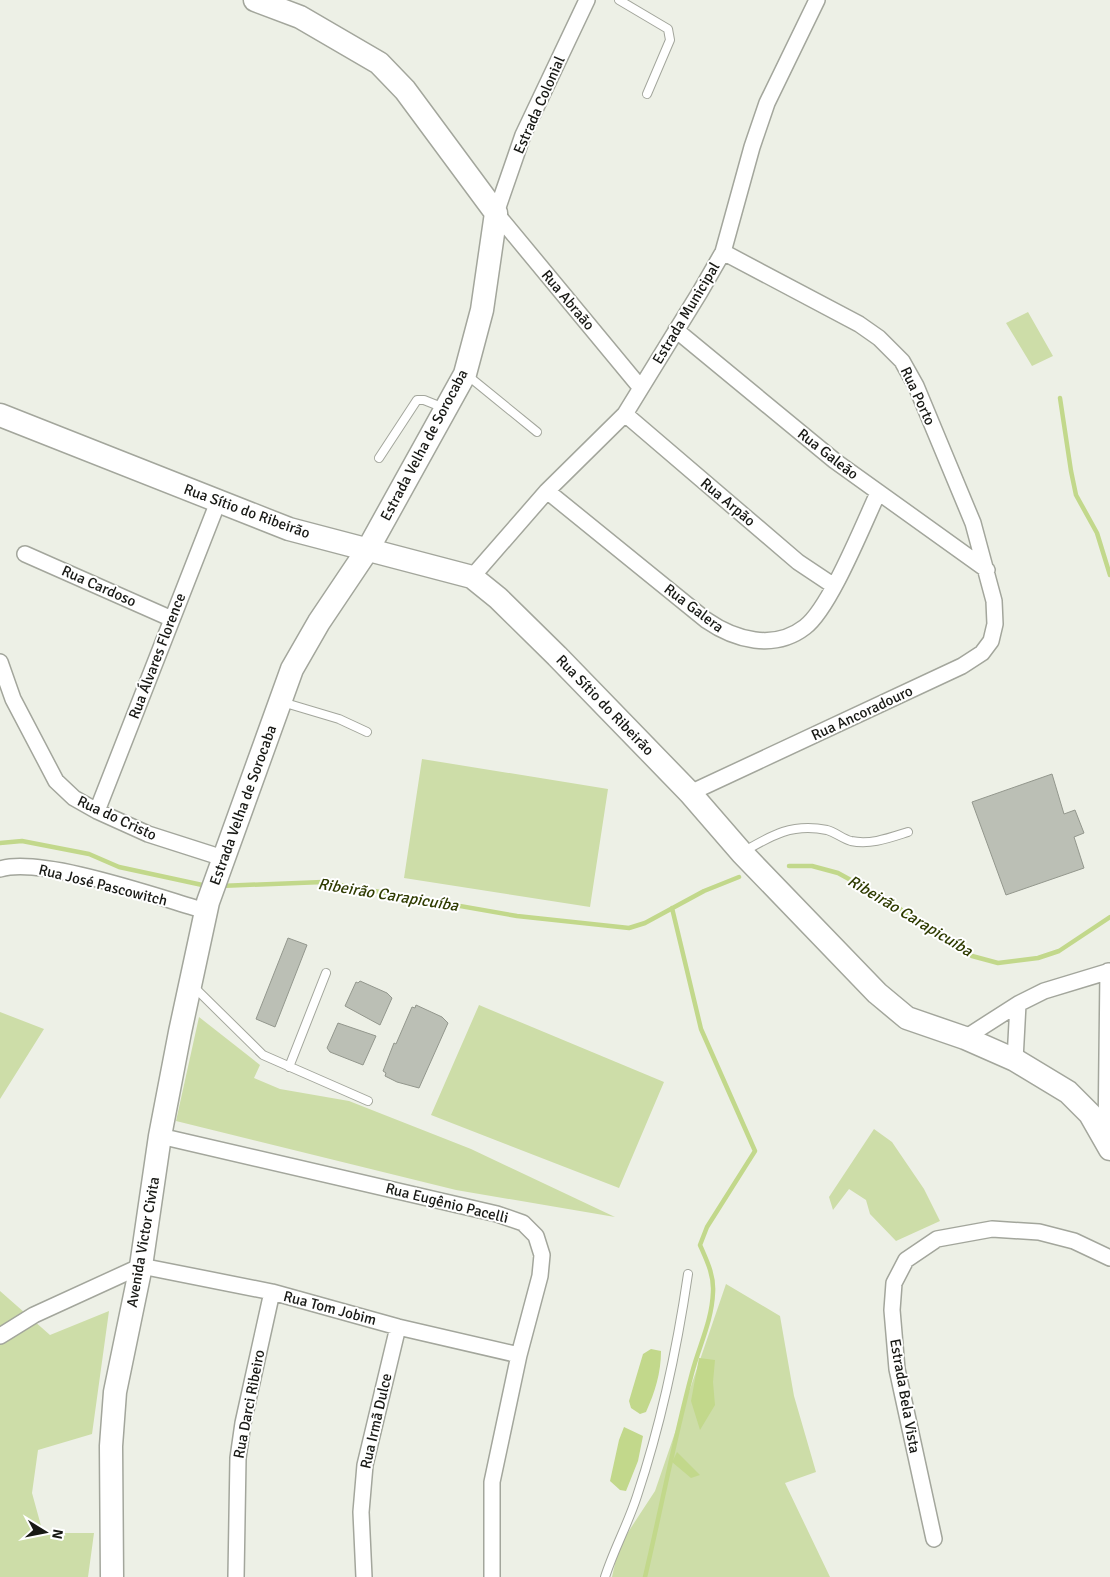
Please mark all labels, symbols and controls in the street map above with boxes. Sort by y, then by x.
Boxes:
street label: Estrada Colonial [509,53,569,157]
street label: Estrada Municipal [648,259,724,367]
street label: Rua Abraão [538,266,599,334]
street label: Rua Porto [897,364,939,428]
street label: Estrada Velha de Sorocaba [376,366,472,524]
street label: Rua Galeão [794,425,862,483]
street label: Rua Arpão [697,474,759,530]
street label: Rua Sítio do Ribeirão [181,480,313,542]
street label: Rua Cardoso [59,562,139,611]
street label: Rua Galera [661,580,727,636]
street label: Rua Álvares Florence [124,590,189,721]
street label: Rua Sítio do Ribeirão [552,651,658,759]
street label: Rua Ancoradouro [808,682,916,744]
street label: Estrada Velha de Sorocaba [206,722,280,888]
street label: Rua do Cristo [75,792,160,844]
street label: Rua José Pascowitch [37,860,169,910]
water label: Ribeirão Carapicuíba [844,871,977,962]
water label: Ribeirão Carapicuíba [316,874,461,916]
street label: Avenida Victor Civita [123,1175,163,1309]
street label: Rua Eugênio Pacelli [384,1179,510,1227]
street label: Rua Tom Jobim [282,1287,378,1329]
street label: Estrada Bela Vista [886,1337,924,1455]
street label: Rua Darci Ribeiro [230,1348,268,1460]
street label: Rua Irmã Dulce [356,1372,396,1470]
north arrow [20,1507,70,1557]
text: N [48,1528,67,1540]

